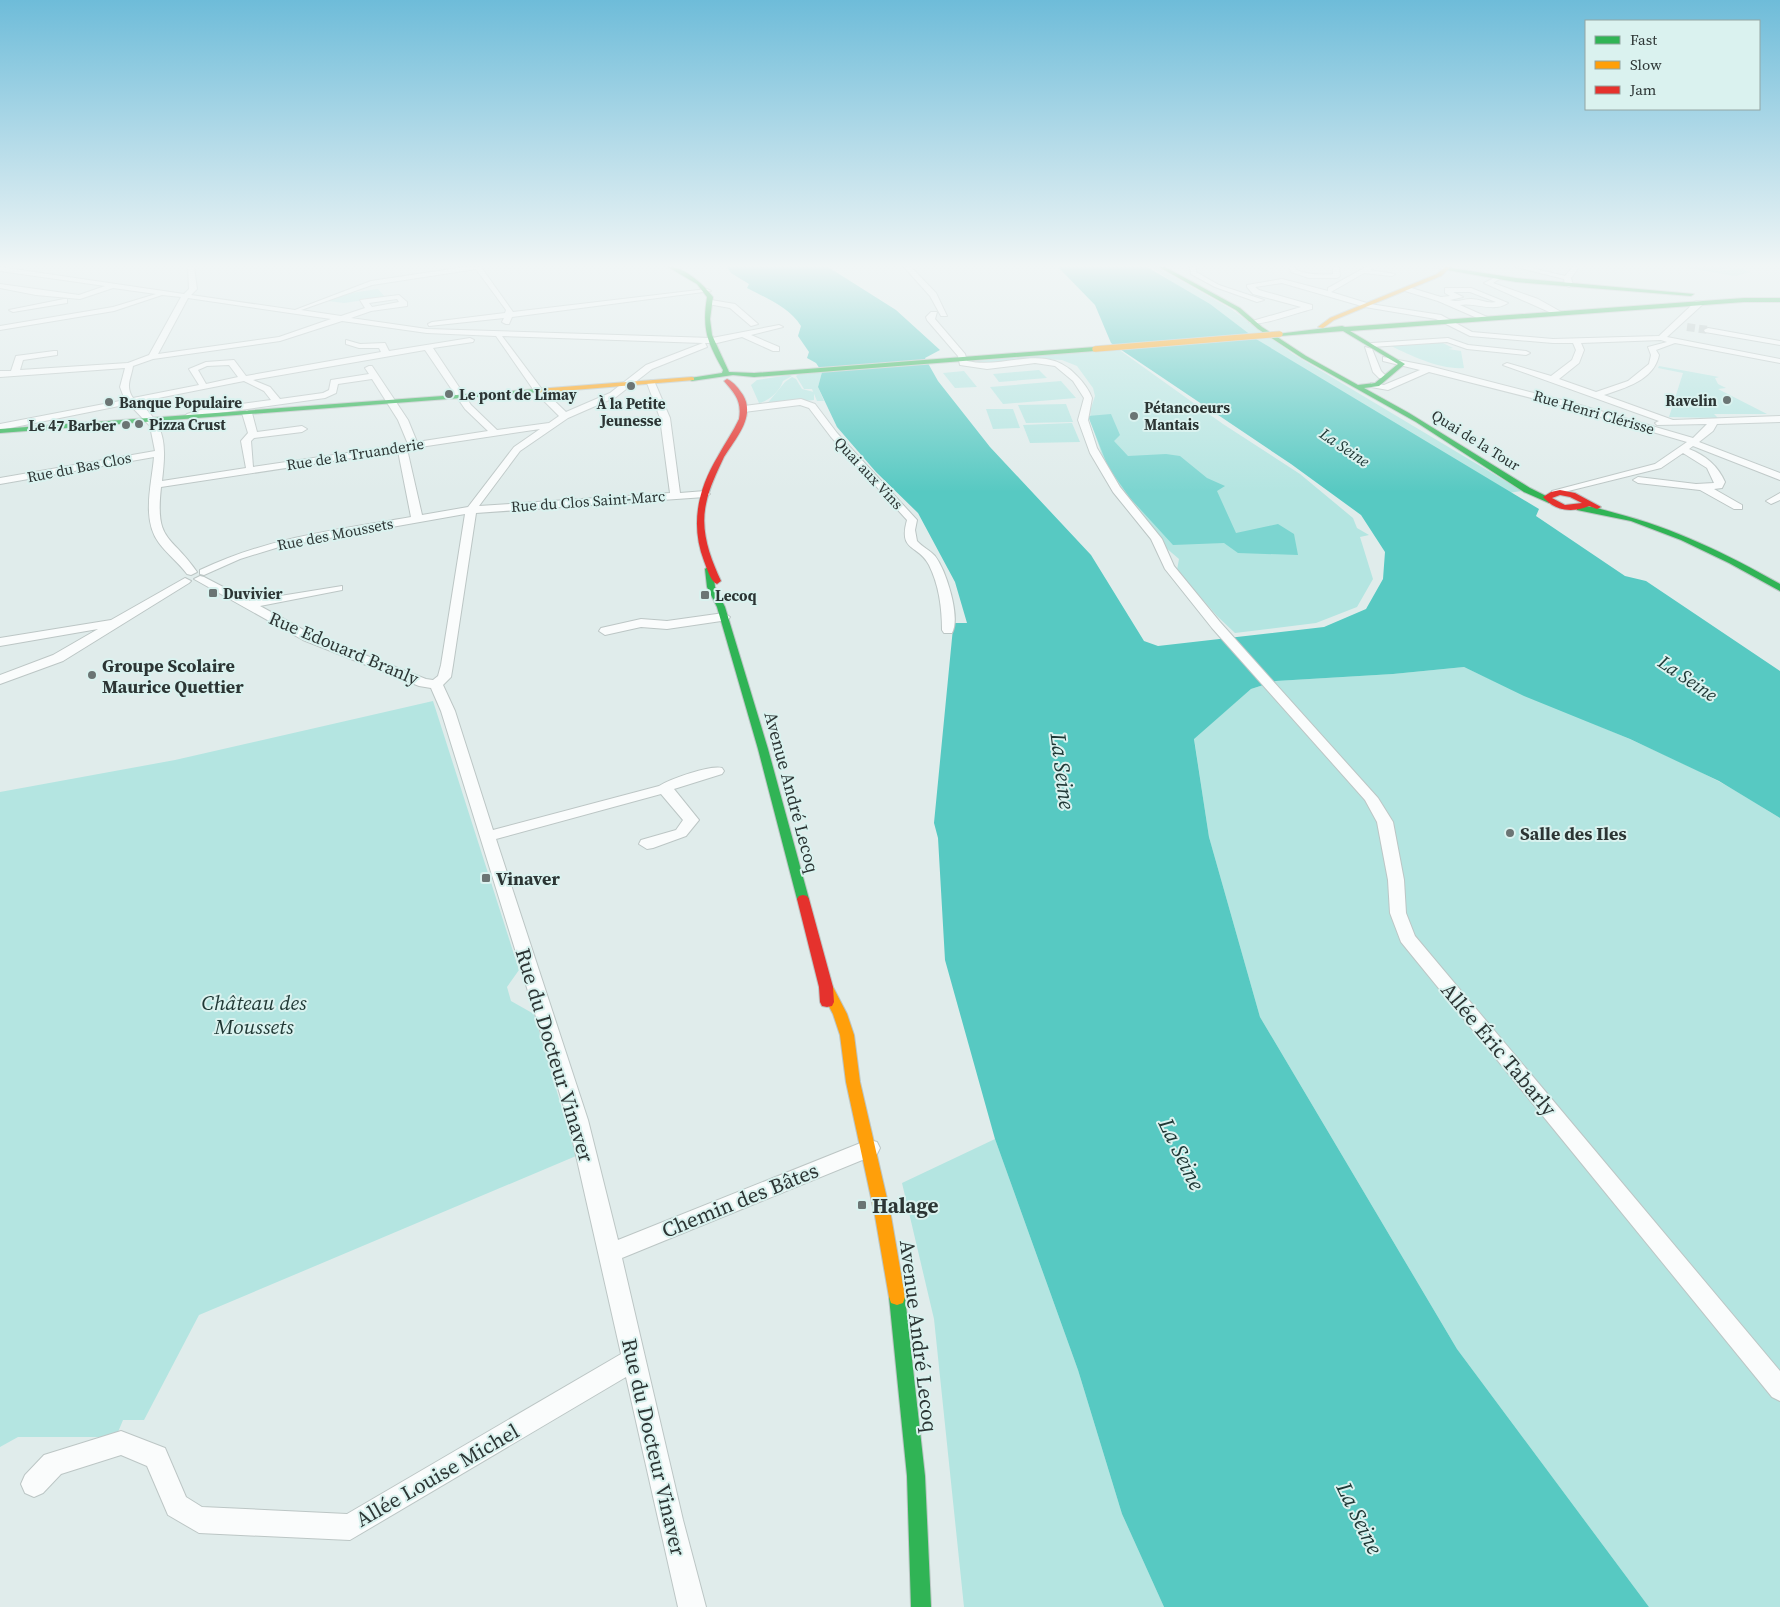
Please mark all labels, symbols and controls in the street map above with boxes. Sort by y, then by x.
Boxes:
legend [1585,20,1760,110]
text: Fast [1630,29,1657,50]
text: Slow [1630,54,1662,75]
text: Jam [1629,79,1657,100]
marker: À la Petite Jeunesse [625,380,637,392]
place label: Le pont de Limay [459,384,577,405]
street label: Rue Henri Clérisse [1531,385,1657,439]
marker: Le pont de Limay [443,388,455,400]
place label: Ravelin [1665,390,1717,411]
place label: Banque Populaire [119,392,242,413]
place label: À la Petite Jeunesse [596,393,666,431]
marker: Ravelin [1721,394,1733,406]
marker: Banque Populaire [103,396,115,408]
place label: Pétancoeurs Mantais [1144,397,1230,435]
street label: Quai de la Tour [1428,404,1525,476]
marker: Pétancoeurs Mantais [1128,410,1140,422]
place label: Pizza Crust [149,414,226,435]
place label: Le 47 Barber [28,415,116,436]
marker: Pizza Crust [133,418,145,430]
marker: Le 47 Barber [120,419,132,431]
water label: La Seine [1315,422,1375,472]
street label: Quai aux Vins [830,432,908,514]
street label: Rue de la Truanderie [285,433,426,475]
street label: Rue du Bas Clos [25,447,133,487]
street label: Rue du Clos Saint-Marc [510,485,666,517]
street label: Rue des Moussets [275,512,395,556]
place label: Duvivier [223,583,282,604]
place label: Lecoq [715,585,757,606]
marker: Duvivier [207,587,219,599]
marker: Lecoq [699,589,711,601]
street label: Rue Edouard Branly [265,605,423,691]
water label: La Seine [1652,648,1723,707]
place label: Groupe Scolaire Maurice Quettier [102,653,244,699]
marker: Groupe Scolaire Maurice Quettier [86,669,98,681]
street label: Avenue André Lecoq [758,709,826,876]
water label: La Seine [1043,730,1083,811]
place label: Salle des Iles [1520,821,1627,846]
marker: Salle des Iles [1504,827,1516,839]
place label: Vinaver [496,866,560,891]
marker: Vinaver [480,872,492,884]
street label: Rue du Docteur Vinaver [509,945,601,1166]
street label: Allée Éric Tabarly [1435,976,1564,1122]
park label: Château des Moussets [201,988,307,1041]
water label: La Seine [1151,1112,1212,1195]
street label: Chemin des Bâtes [657,1155,823,1245]
place label: Halage [872,1191,938,1220]
marker: Halage [856,1199,868,1211]
street label: Avenue André Lecoq [893,1238,945,1434]
street label: Rue du Docteur Vinaver [615,1336,693,1559]
street label: Allée Louise Michel [350,1416,524,1534]
water label: La Seine [1329,1476,1390,1559]

